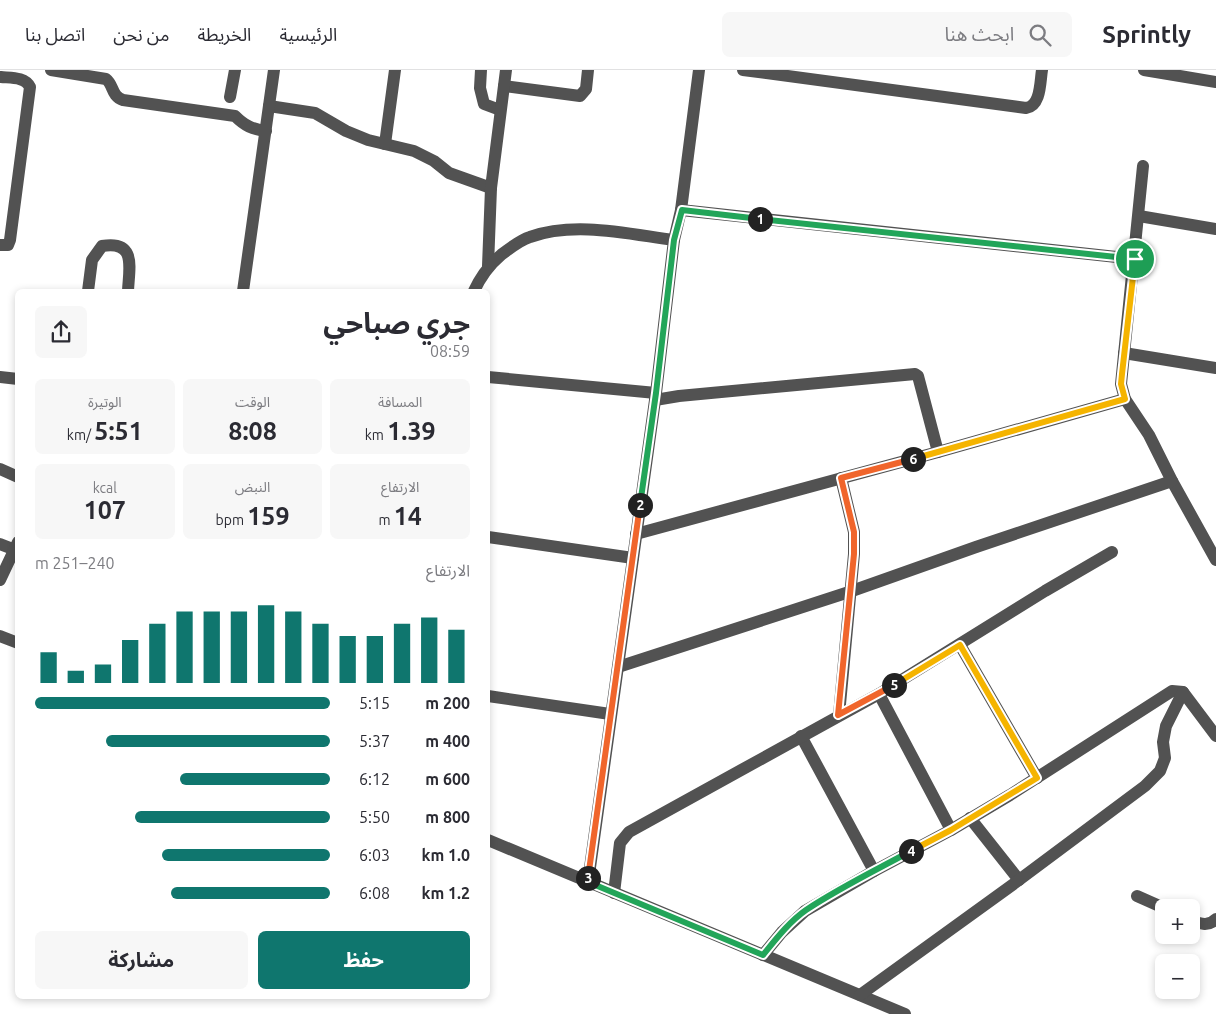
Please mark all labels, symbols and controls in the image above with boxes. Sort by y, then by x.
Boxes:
search box [722,12,1072,57]
icon: search [1026,21,1054,49]
text: Sprintly [1102,21,1191,48]
text: ابحث هنا [944,23,1014,45]
text: اتصل بنا [25,24,85,44]
text: من نحن [113,24,169,44]
text: الخريطة [197,24,251,44]
text: الرئيسية [279,24,337,44]
pin: 1 [748,206,772,232]
text: 1 [757,211,764,227]
pin [1114,238,1156,280]
icon: arrive [1121,245,1149,273]
button: share [35,306,87,358]
text: جري صباحي [323,307,470,338]
text: 08:59 [430,342,470,360]
text: الوتيرة [88,394,122,410]
text: الوقت [235,394,270,410]
text: المسافة [378,394,422,410]
text: 5:51 [94,417,143,445]
text: 8:08 [228,417,277,445]
text: 1.39 [387,417,436,445]
text: /km [67,427,94,443]
text: km [365,427,387,443]
pin: 6 [900,446,926,472]
text: 6 [910,451,917,467]
text: النبض [235,479,270,495]
text: الارتفاع [381,479,419,495]
text: kcal [93,480,117,496]
pin: 2 [628,492,652,518]
text: 107 [84,496,126,524]
text: 2 [637,497,644,513]
text: 159 [247,502,290,530]
text: 14 [394,502,422,530]
text: bpm [216,512,247,528]
text: m [378,512,394,528]
text: 240–251 m [35,554,115,572]
text: الارتفاع [426,561,470,579]
pin: 5 [882,672,906,698]
text: 5 [891,677,898,693]
text: 5:15 [359,694,390,712]
text: 200 m [425,694,470,712]
text: 5:37 [359,732,390,750]
text: 400 m [425,732,470,750]
text: 6:12 [359,770,390,788]
text: 600 m [425,770,470,788]
text: 5:50 [359,808,390,826]
text: 800 m [425,808,470,826]
pin: 4 [898,838,924,864]
text: 4 [908,843,915,859]
text: 6:03 [359,846,390,864]
text: 1.0 km [421,846,470,864]
pin: 3 [576,866,600,890]
text: 3 [585,870,592,886]
text: 6:08 [359,884,390,902]
text: 1.2 km [421,884,470,902]
map controls [1155,899,1200,999]
button: + [1155,899,1200,944]
button: مشاركة [35,931,248,989]
button: حفظ [258,931,470,989]
button: − [1155,954,1200,999]

